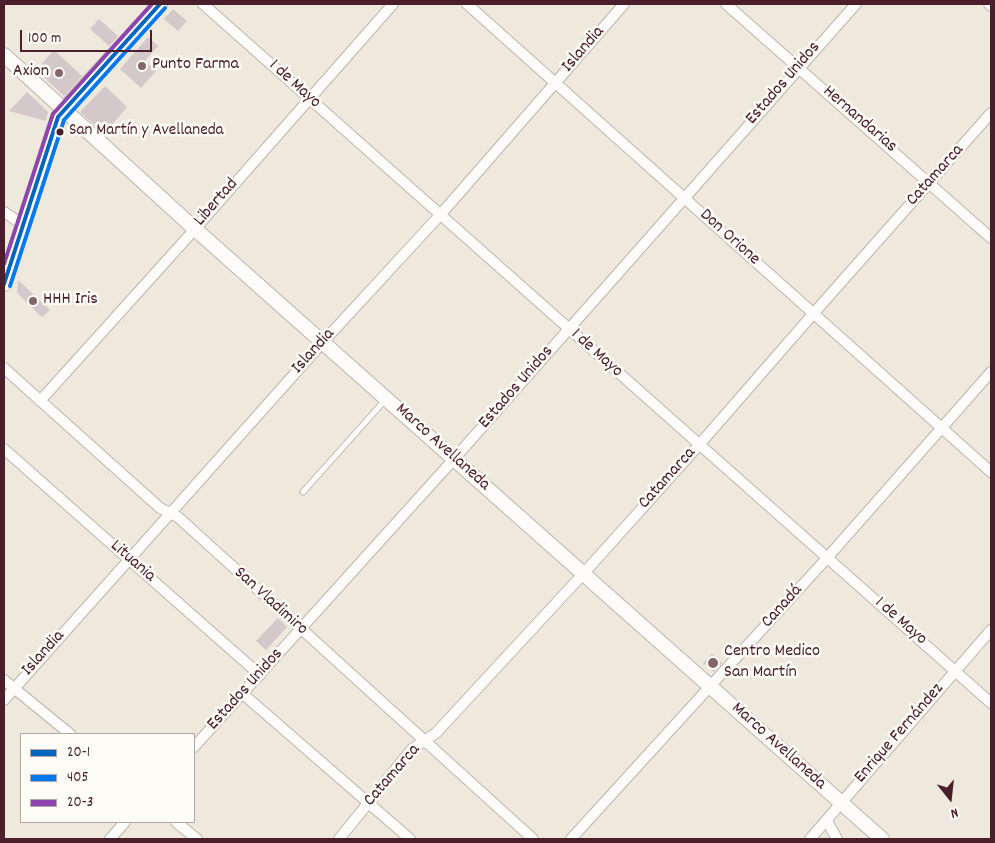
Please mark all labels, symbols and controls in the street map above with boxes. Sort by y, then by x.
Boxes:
scale bar [22,20,155,52]
street label: Islandia [558,22,610,78]
text: 100 m [28,28,61,50]
street label: Estados Unidos [742,38,826,130]
place label: Punto Farma [152,55,239,77]
street label: 1 de Mayo [263,56,325,114]
marker: Punto Farma [136,60,148,72]
place label: Axion [13,62,49,84]
marker: Axion [53,67,65,79]
street label: Hernandarias [817,82,901,158]
place label: San Martín y Avellaneda [69,122,224,142]
marker: San Martín y Avellaneda [55,127,65,137]
street label: Catamarca [903,141,969,211]
street label: Libertad [190,175,244,231]
street label: Don Orione [694,205,764,271]
place label: HHH Iris [43,290,98,312]
marker: HHH Iris [27,295,39,307]
street label: Islandia [288,325,340,379]
street label: 1 de Mayo [565,325,627,383]
street label: Estados Unidos [475,342,559,434]
street label: Marco Avellaneda [390,400,494,496]
street label: Catamarca [635,444,701,514]
street label: Lituania [105,536,159,588]
street label: San Vladimiro [228,563,312,641]
street label: Canadá [758,581,808,633]
street label: 1 de Mayo [869,593,931,651]
street label: Islandia [18,627,70,681]
place label: Centro Medico San Martín [724,642,820,684]
street label: Estados Unidos [203,644,289,736]
marker: Centro Medico San Martín [706,656,720,670]
street label: Enrique Fernández [851,679,949,789]
street label: Marco Avellaneda [726,699,830,795]
legend [20,733,195,823]
street label: Catamarca [360,740,426,812]
text: 20-1 [67,742,90,764]
text: 405 [67,767,88,789]
north arrow [925,773,975,823]
text: 20-3 [67,792,94,814]
text: N [948,802,960,823]

